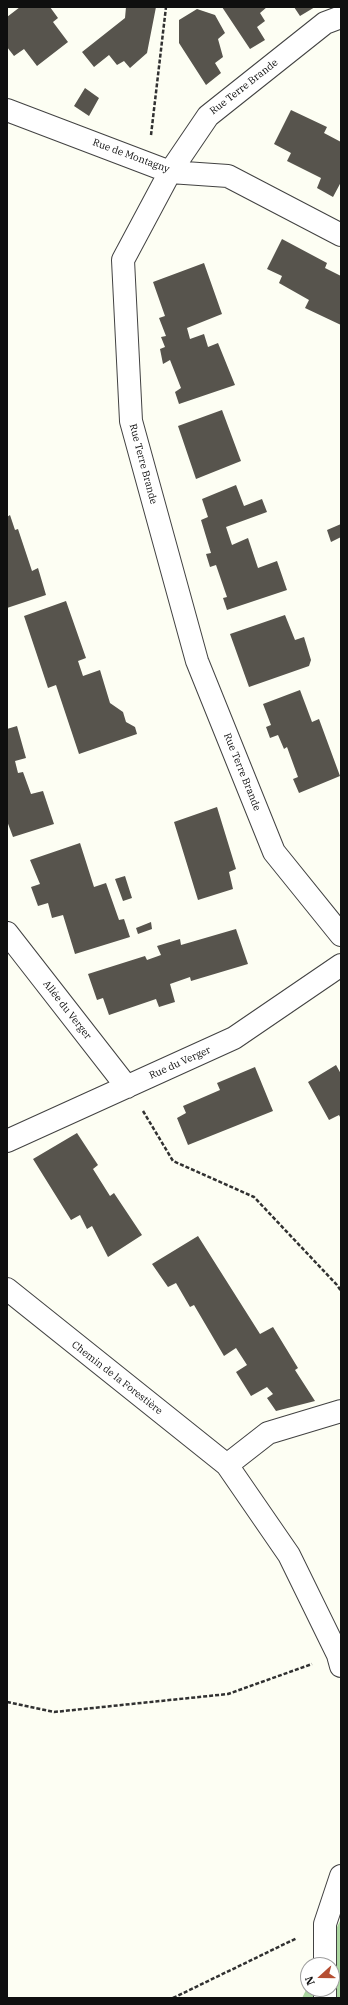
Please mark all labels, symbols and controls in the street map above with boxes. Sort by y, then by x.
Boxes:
street label: Rue Terre Brande [208,57,280,117]
street label: Rue de Montagny [91,137,171,175]
street label: Rue Terre Brande [126,422,160,506]
street label: Rue Terre Brande [221,731,263,813]
street label: Allée du Verger [40,978,94,1042]
street label: Rue du Verger [147,1044,213,1082]
street label: Chemin de la Forestière [69,1339,165,1417]
north arrow [300,1957,340,1997]
text: N [302,1974,318,1988]

